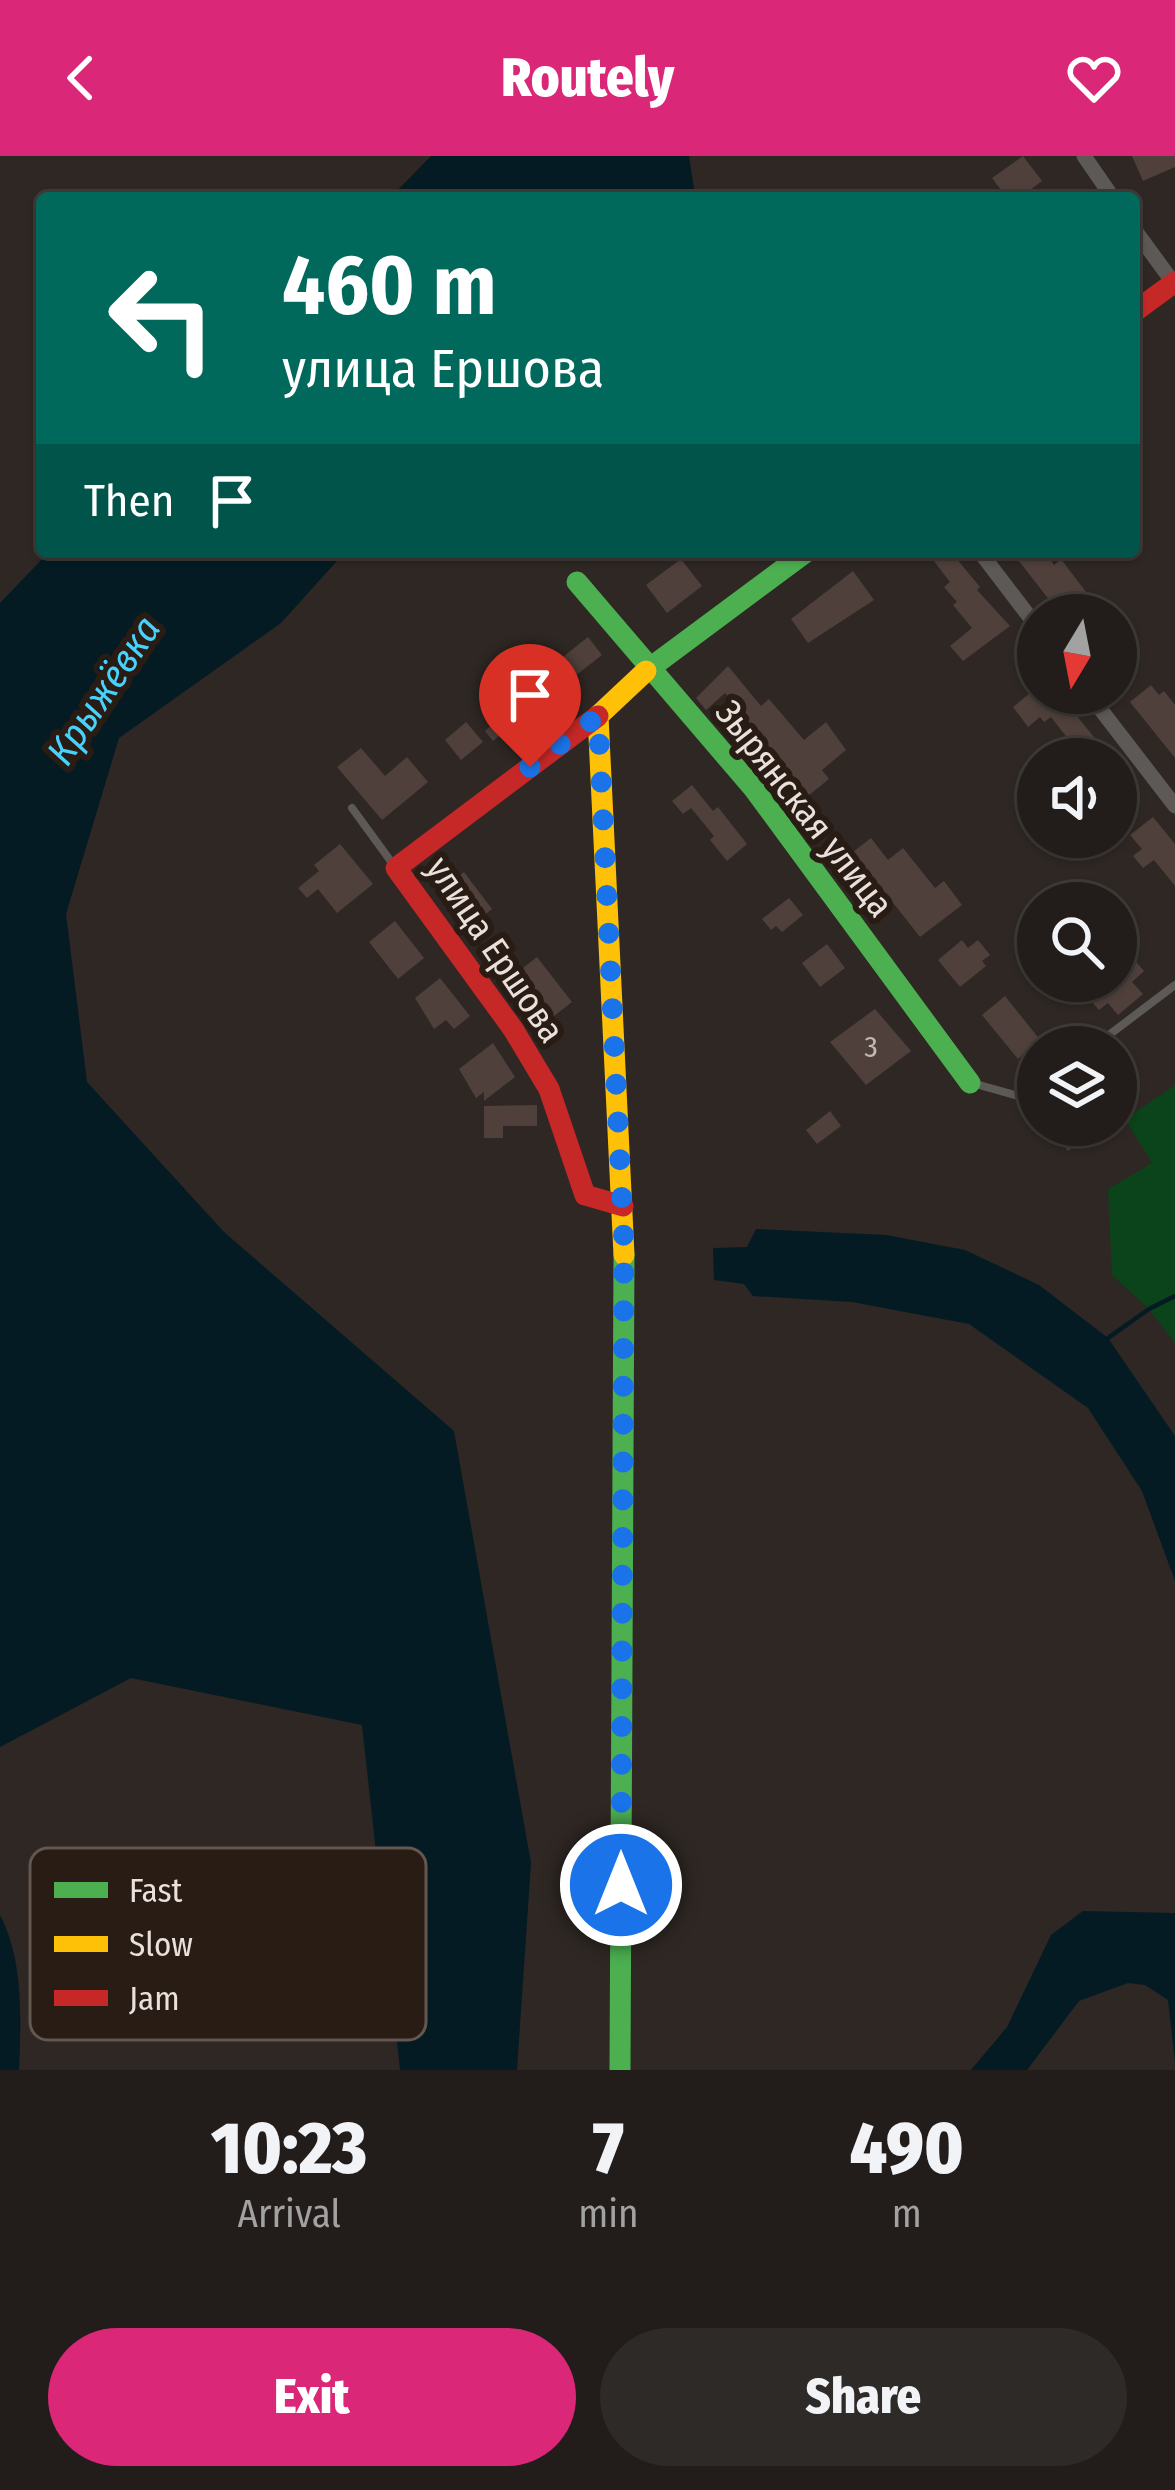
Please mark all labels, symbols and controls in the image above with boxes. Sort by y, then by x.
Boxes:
icon: back [48,45,114,111]
icon: heart [1061,45,1127,111]
text: Routely [501,46,674,110]
text: 460 m [282,235,497,336]
icon: left [84,240,240,396]
text: улица Ершова [282,337,604,401]
icon: arrive [199,468,265,534]
text: Then [84,474,175,528]
north arrow [1017,594,1137,714]
map controls [1017,594,1137,1146]
water label: Крыжёвка [37,608,170,774]
pin [479,644,581,767]
icon: arrive [497,662,563,728]
street label: Зырянская улица [706,692,902,926]
button: sound [1017,738,1137,858]
street label: улица Ершова [417,848,573,1051]
button: search [1017,882,1137,1002]
button: layers [1017,1026,1137,1146]
house number: 3 [864,1029,878,1065]
position arrow [558,1822,684,1948]
legend [30,1848,426,2040]
text: Fast [129,1871,183,1911]
text: Slow [129,1925,193,1965]
text: Jam [129,1979,180,2019]
text: 10:23 [211,2106,367,2192]
text: 7 [593,2106,624,2192]
text: 490 [850,2106,964,2192]
text: Arrival [237,2191,341,2237]
text: min [578,2191,639,2237]
text: m [892,2191,922,2237]
button: Exit [48,2328,576,2466]
button: Share [600,2328,1127,2466]

